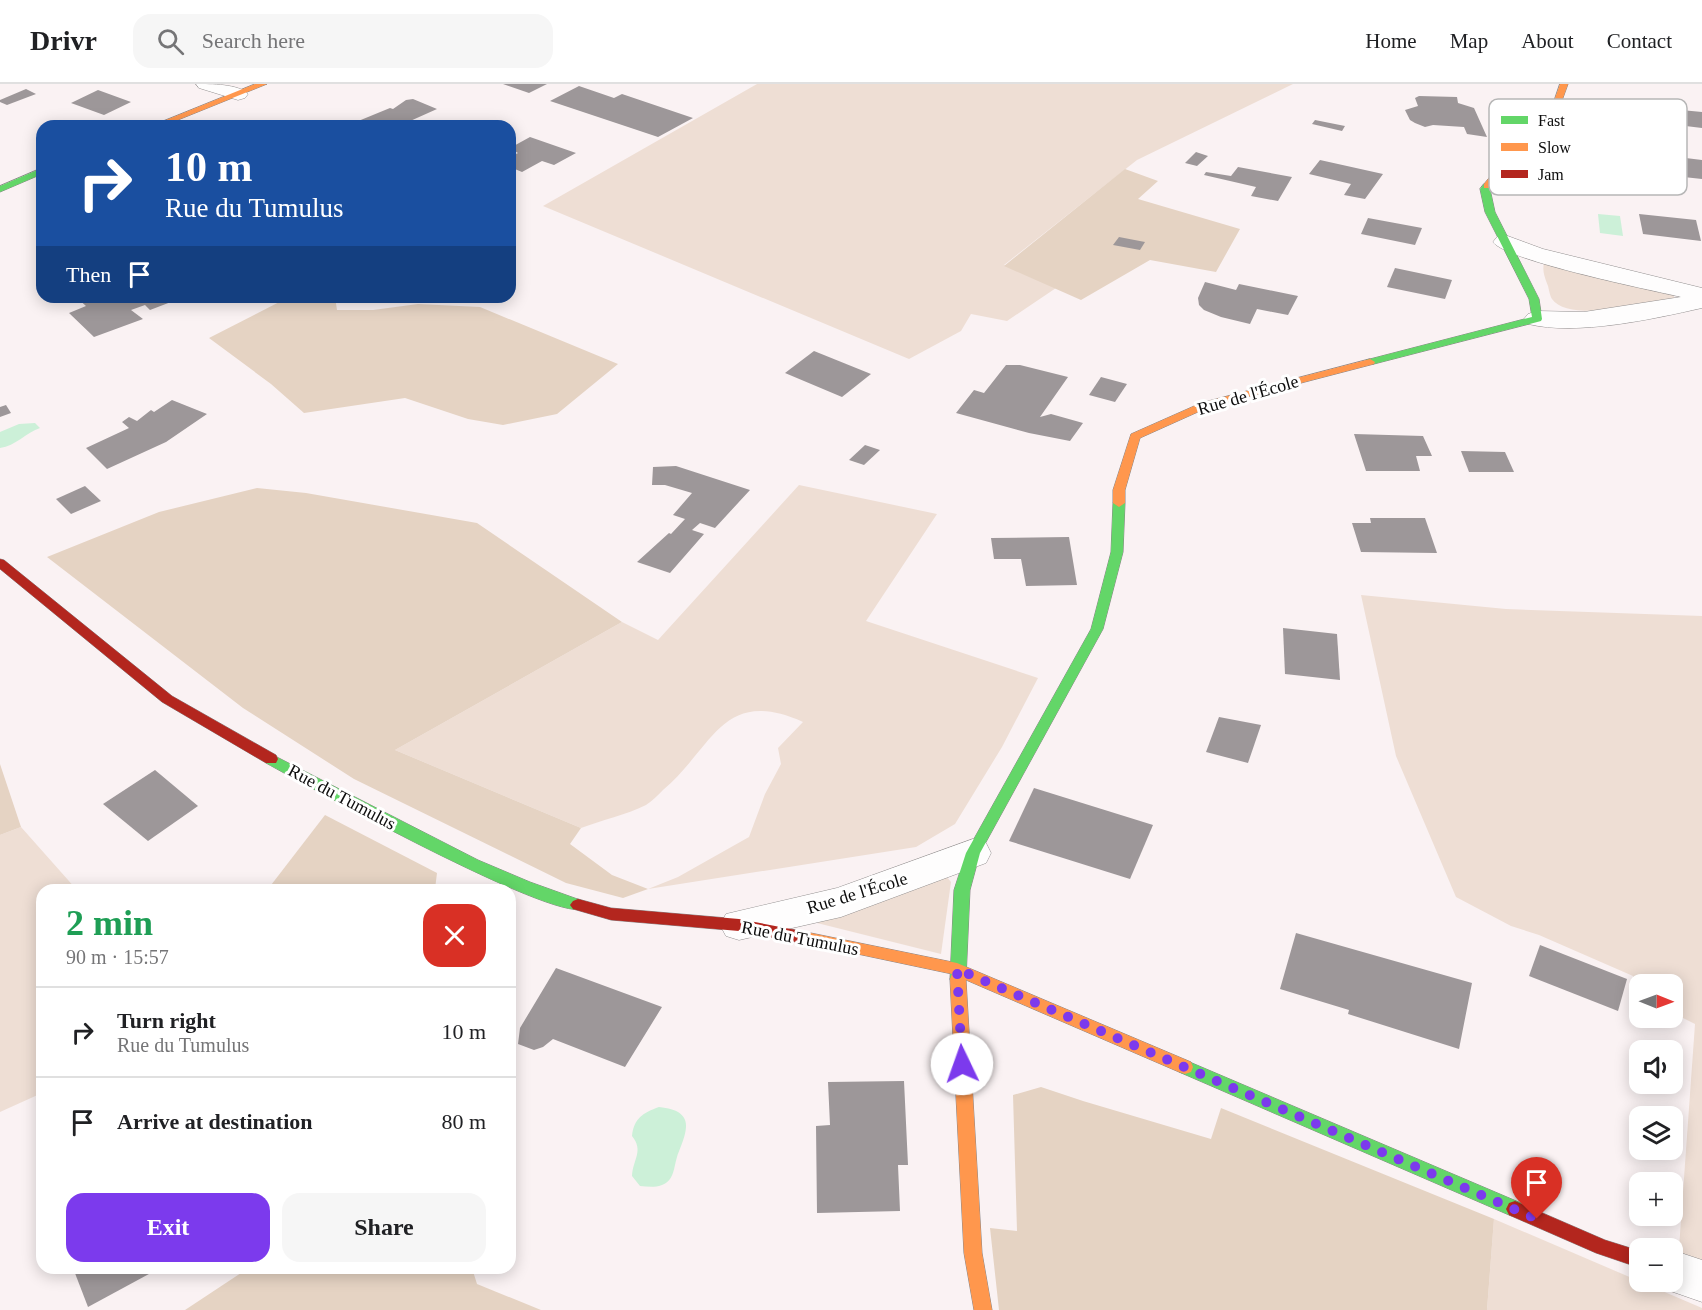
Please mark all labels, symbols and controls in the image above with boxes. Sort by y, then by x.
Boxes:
search box [133,14,553,68]
text: Drivr [30,25,97,56]
icon: search [154,25,187,58]
text: Search here [202,28,305,53]
text: Home [1365,29,1417,53]
text: Map [1450,29,1488,53]
text: About [1521,29,1574,53]
text: Contact [1607,29,1672,53]
legend [1489,99,1687,195]
text: Fast [1538,112,1565,129]
text: Slow [1538,139,1571,156]
icon: right [66,144,144,222]
text: 10 m [165,144,253,190]
text: Jam [1538,166,1564,183]
text: Rue du Tumulus [165,193,344,223]
icon: arrive [123,258,156,291]
text: Then [66,262,111,287]
street label: Rue de l'École [1195,370,1301,419]
street label: Rue du Tumulus [285,760,399,834]
street label: Rue de l'École [804,867,910,918]
text: 2 min [66,903,153,943]
button: close [423,904,486,967]
street label: Rue du Tumulus [740,917,860,959]
text: 90 m · 15:57 [66,946,169,968]
north arrow [1629,974,1683,1028]
map controls [1629,974,1683,1292]
text: Turn right [117,1008,216,1033]
icon: right [66,1016,99,1049]
text: 10 m [441,1019,486,1044]
position arrow [930,1032,994,1096]
text: Rue du Tumulus [117,1034,249,1056]
button: sound [1629,1040,1683,1094]
icon: arrive [66,1106,99,1139]
button: layers [1629,1106,1683,1160]
text: Arrive at destination [117,1109,313,1134]
text: 80 m [441,1109,486,1134]
pin [1511,1157,1562,1219]
icon: arrive [1520,1166,1553,1199]
button: + [1629,1172,1683,1226]
button: Exit [66,1193,270,1262]
button: Share [282,1193,486,1262]
button: − [1629,1238,1683,1292]

